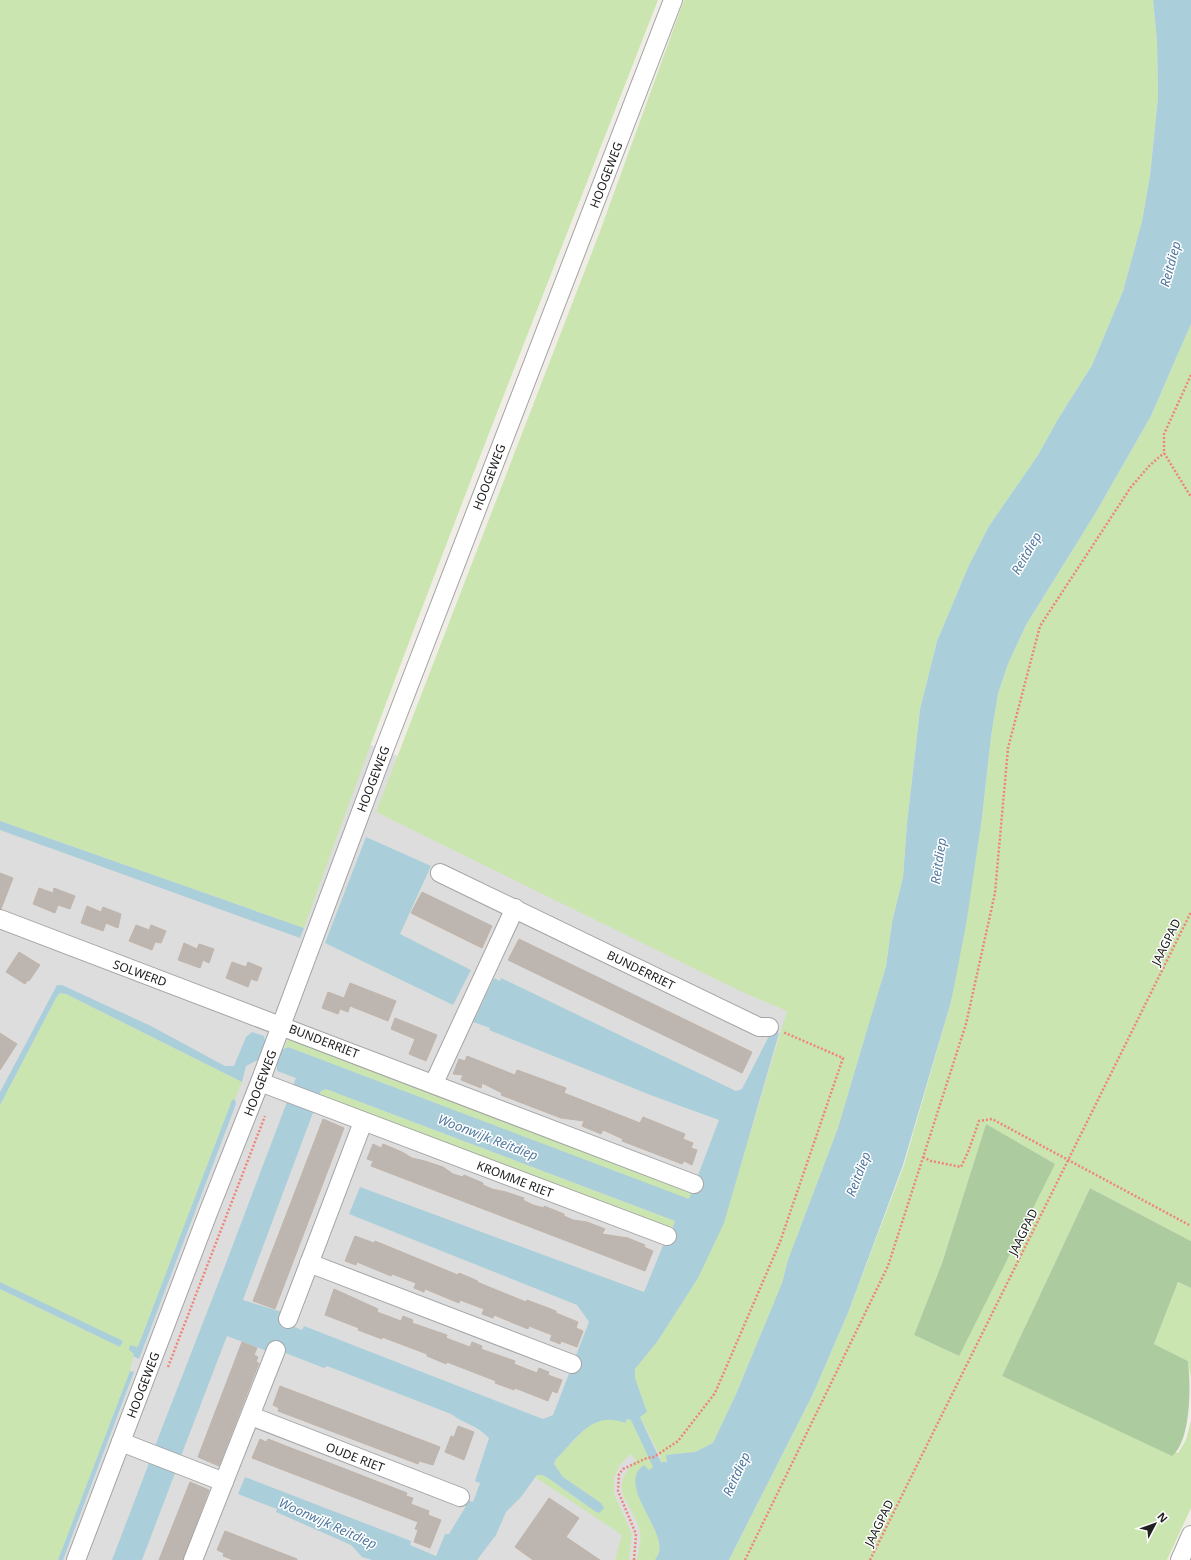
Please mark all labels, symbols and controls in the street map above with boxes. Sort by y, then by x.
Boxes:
street label: HOOGEWEG [586,139,626,211]
water label: Reitdiep [1155,239,1185,289]
street label: HOOGEWEG [469,441,509,513]
water label: Reitdiep [1007,528,1045,578]
street label: HOOGEWEG [353,743,393,815]
water label: Reitdiep [926,837,950,885]
street label: JAAGPAD [1147,916,1185,969]
street label: BUNDERRIET [604,946,678,994]
street label: SOLWERD [111,955,169,991]
street label: BUNDERRIET [287,1020,362,1062]
street label: HOOGEWEG [240,1047,280,1119]
water label: Woonwijk Reitdiep [436,1110,540,1164]
water label: Reitdiep [841,1149,875,1199]
street label: KROMME RIET [474,1157,556,1202]
street label: JAAGPAD [1004,1206,1042,1259]
street label: HOOGEWEG [123,1349,163,1421]
street label: OUDE RIET [323,1438,387,1476]
water label: Reitdiep [718,1449,754,1499]
water label: Woonwijk Reitdiep [276,1493,380,1553]
street label: JAAGPAD [860,1497,898,1550]
north arrow [1135,1504,1175,1544]
text: N [1154,1509,1172,1525]

